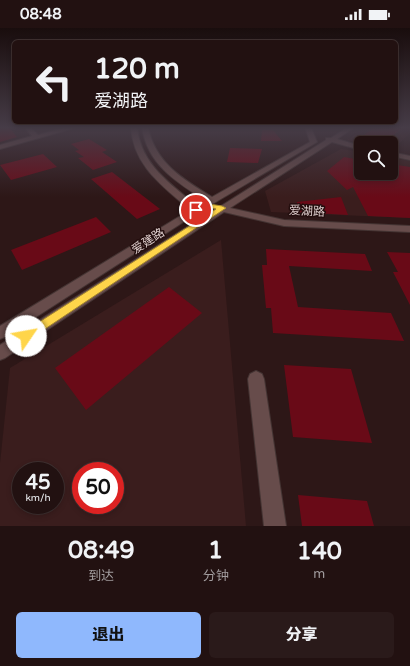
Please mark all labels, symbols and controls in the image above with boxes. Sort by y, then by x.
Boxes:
text: 08:48 [20,5,62,23]
text: 120 m [94,52,180,86]
icon: left [28,56,80,108]
text: 爱湖路 [94,90,148,112]
map controls [354,136,398,180]
button: search [354,136,398,180]
pin [179,193,213,227]
icon: arrive [185,199,207,221]
street label: 爱湖路 [289,203,325,219]
street label: 爱建路 [129,225,167,257]
position arrow [5,315,47,357]
speed limit sign: 50 [72,462,124,514]
text: 45 [25,471,51,495]
text: km/h [25,492,51,504]
text: 08:49 [68,536,135,565]
text: 1 [208,536,223,565]
text: 140 [297,537,342,566]
text: m [313,566,325,582]
text: 到达 [88,568,114,584]
text: 分钟 [203,568,229,584]
button: 退出 [16,612,201,658]
button: 分享 [209,612,394,658]

